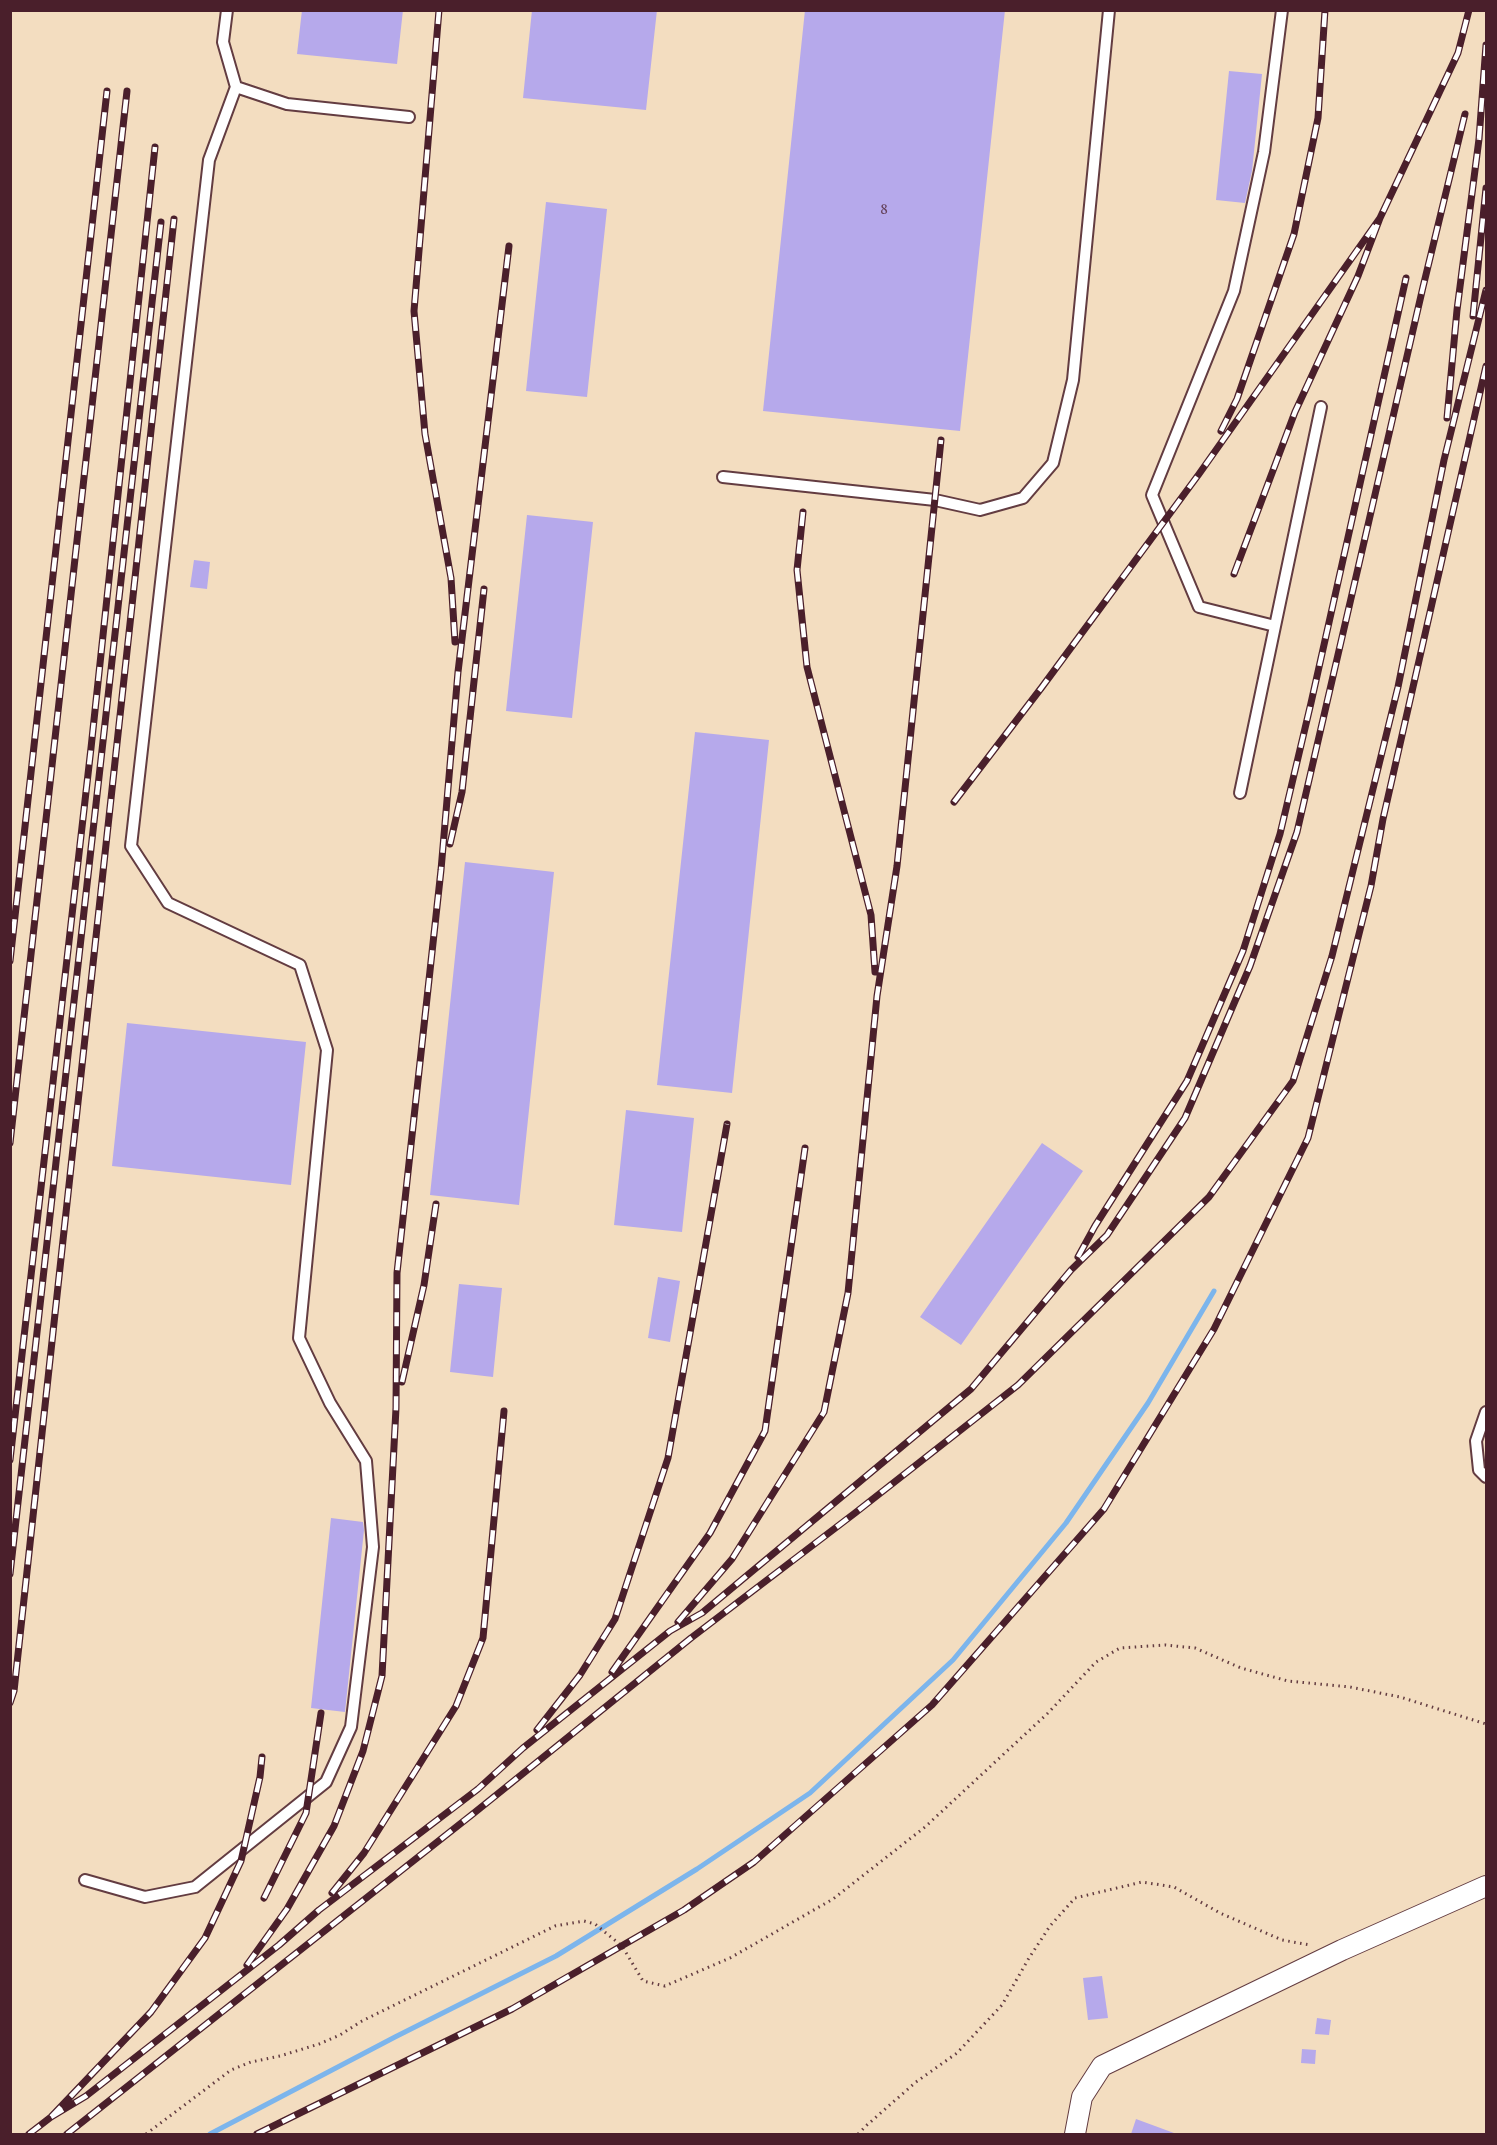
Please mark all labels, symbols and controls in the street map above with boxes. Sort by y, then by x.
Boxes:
house number: 8 [880,202,888,220]

